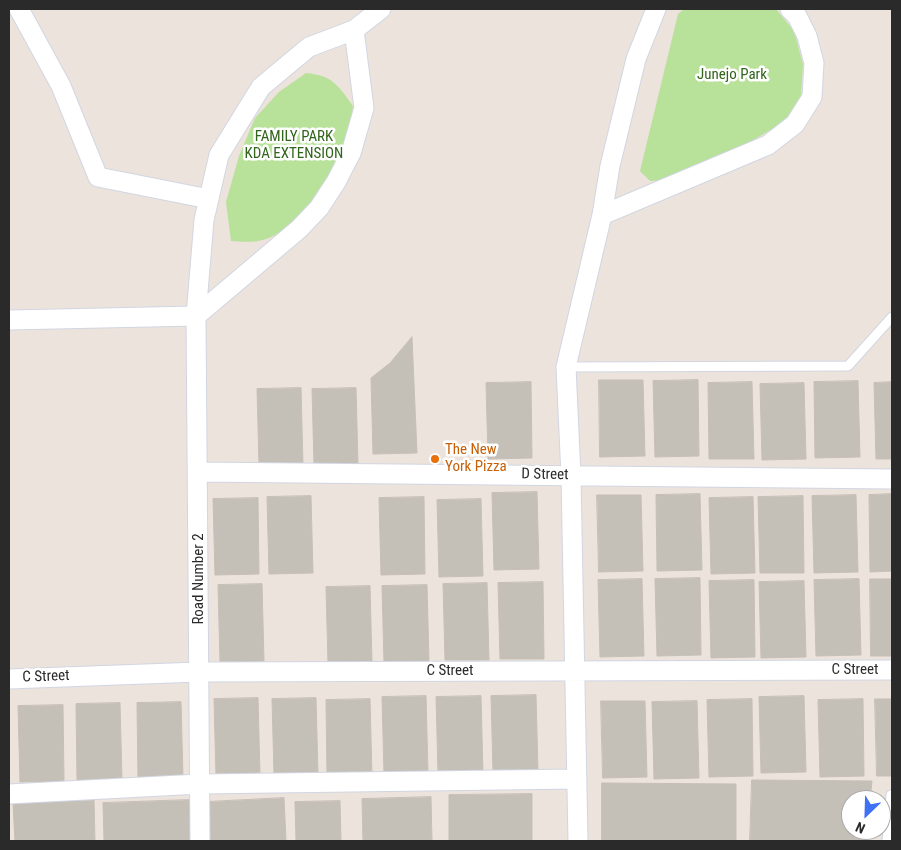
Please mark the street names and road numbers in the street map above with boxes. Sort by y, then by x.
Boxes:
street label: D Street [521,466,569,484]
street label: Road Number 2 [190,533,208,625]
street label: C Street [831,661,879,679]
street label: C Street [426,662,474,680]
street label: C Street [22,667,70,687]

